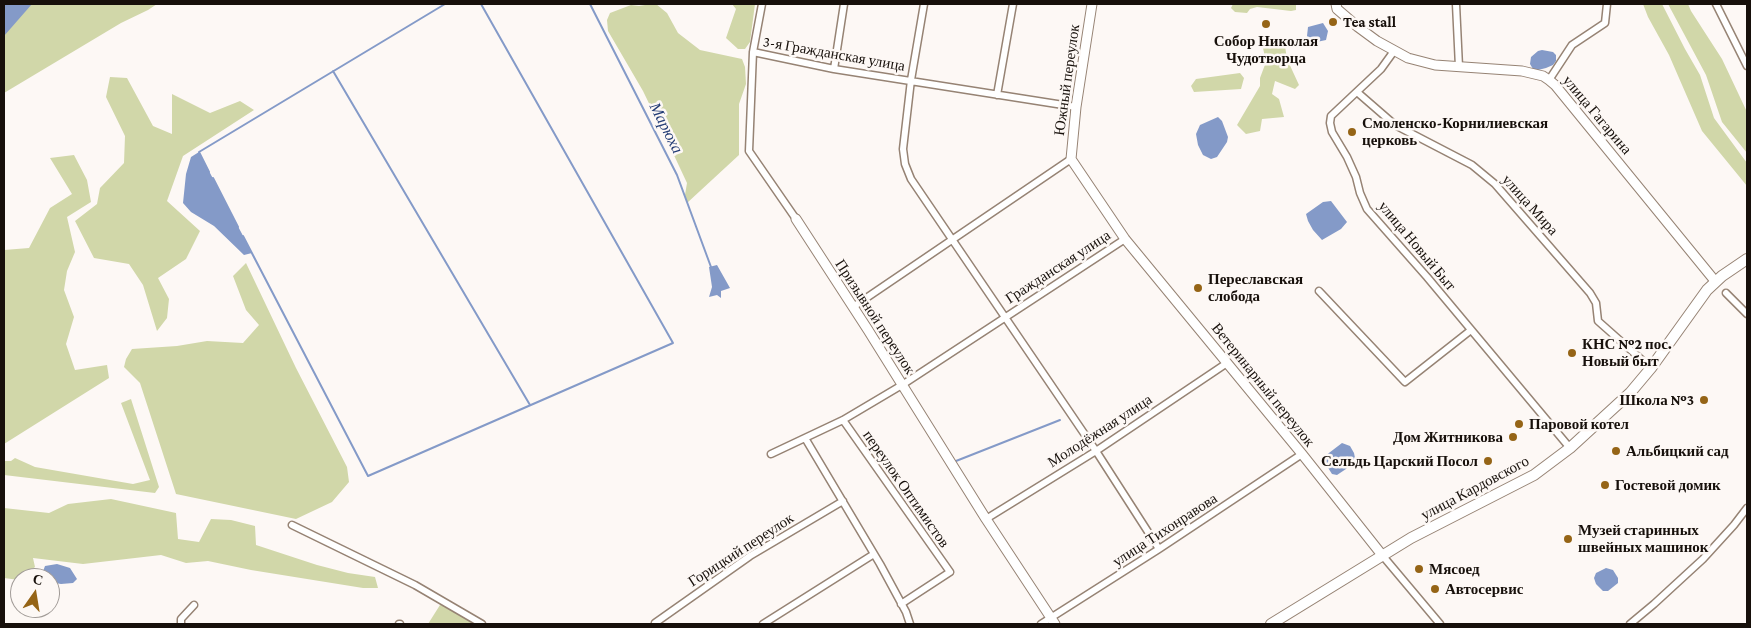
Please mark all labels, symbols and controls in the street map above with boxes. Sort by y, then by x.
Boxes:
place label: Tea stall [1343,13,1396,31]
marker: Tea stall [1327,16,1339,28]
marker: Собор Николая Чудотворца [1260,18,1272,30]
street label: Южный переулок [1050,23,1084,137]
place label: Собор Николая Чудотворца [1214,32,1318,67]
street label: 3-я Гражданская улица [762,33,906,75]
street label: улица Гагарина [1559,72,1635,158]
water label: Марюха [645,99,687,157]
place label: Смоленско-Корнилиевская церковь [1362,114,1548,149]
marker: Смоленско-Корнилиевская церковь [1346,126,1358,138]
street label: улица Мира [1498,171,1562,239]
street label: улица Новый Быт [1374,198,1460,294]
street label: Гражданская улица [1002,226,1114,308]
street label: Призывной переулок [831,256,919,378]
place label: Переславская слобода [1208,270,1303,305]
marker: Переславская слобода [1192,282,1204,294]
street label: Ветеринарный переулок [1208,319,1318,451]
place label: КНС №2 пос. Новый быт [1582,335,1672,370]
marker: КНС №2 пос. Новый быт [1566,347,1578,359]
street label: Молодёжная улица [1044,391,1156,471]
place label: Школа №3 [1620,391,1694,409]
marker: Школа №3 [1698,394,1710,406]
place label: Паровой котел [1529,415,1629,433]
marker: Паровой котел [1513,418,1525,430]
street label: переулок Оптимистов [859,427,953,551]
place label: Дом Житникова [1393,428,1503,446]
marker: Дом Житникова [1507,431,1519,443]
place label: Альбицкий сад [1626,442,1729,460]
marker: Альбицкий сад [1610,445,1622,457]
place label: Сельдь Царский Посол [1321,452,1478,470]
street label: улица Кардовского [1418,452,1532,524]
marker: Сельдь Царский Посол [1482,455,1494,467]
place label: Гостевой домик [1615,476,1721,494]
marker: Гостевой домик [1599,479,1611,491]
street label: улица Тихонравова [1109,489,1221,571]
street label: Горицкий переулок [685,509,797,591]
place label: Музей старинных швейных машинок [1578,521,1709,556]
marker: Музей старинных швейных машинок [1562,533,1574,545]
place label: Мясоед [1429,560,1479,578]
marker: Мясоед [1413,563,1425,575]
north arrow [10,568,60,618]
text: С [31,570,45,588]
place label: Автосервис [1445,580,1523,598]
marker: Автосервис [1429,583,1441,595]

